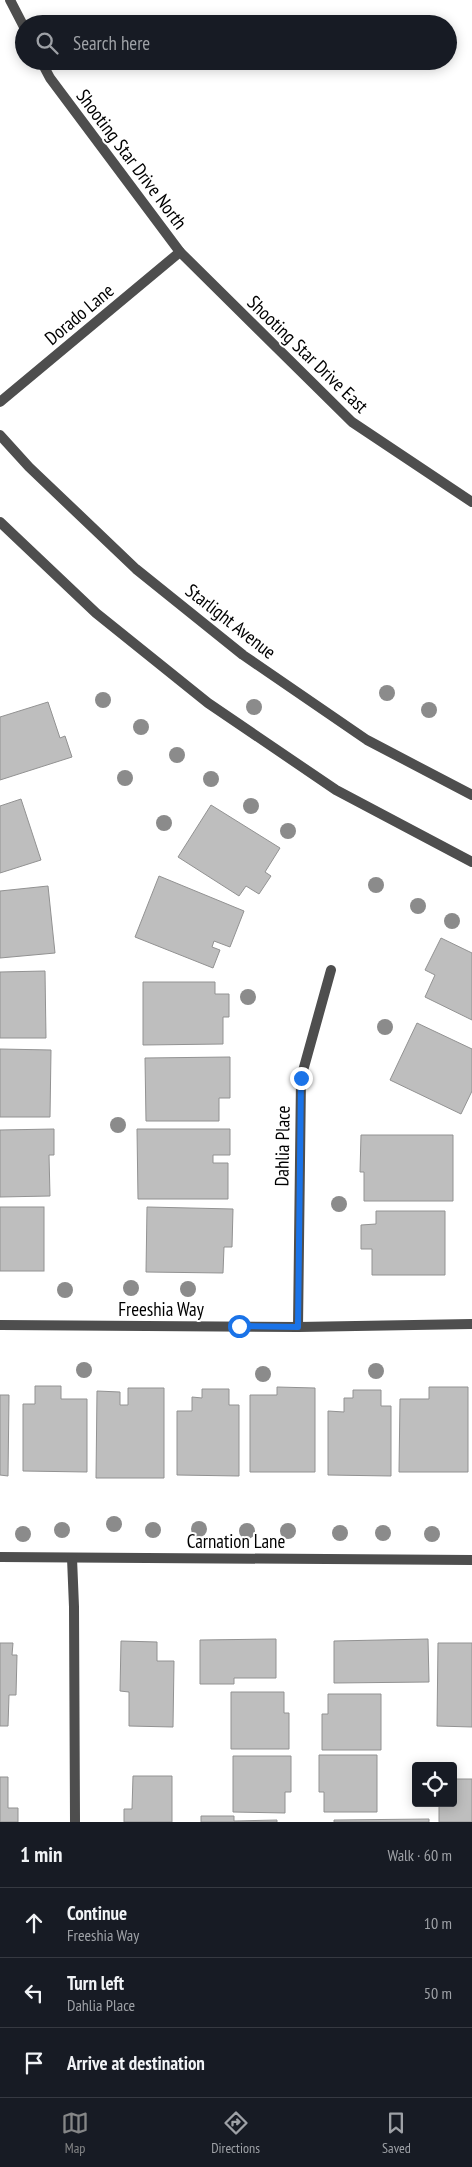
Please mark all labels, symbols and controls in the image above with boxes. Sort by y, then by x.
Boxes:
search box [15,15,457,70]
icon: search [33,29,61,57]
text: Search here [73,31,150,55]
street label: Shooting Star Drive North [71,84,193,234]
street label: Dorado Lane [40,278,119,350]
street label: Shooting Star Drive East [242,290,374,418]
street label: Starlight Avenue [181,578,281,664]
route end [290,1067,313,1090]
street label: Dahlia Place [269,1105,295,1187]
street label: Freeshia Way [118,1297,205,1321]
route start [228,1315,251,1338]
street label: Carnation Lane [187,1529,285,1553]
map controls [412,1762,457,1807]
button: locate [412,1762,457,1807]
text: 1 min [20,1841,62,1868]
text: Walk · 60 m [387,1845,452,1865]
text: Continue [67,1901,127,1925]
icon: ahead [20,1909,48,1937]
text: 10 m [424,1913,452,1933]
text: Freeshia Way [67,1925,139,1945]
text: Turn left [67,1971,124,1995]
icon: left [20,1979,48,2007]
text: 50 m [424,1983,452,2003]
text: Dahlia Place [67,1995,135,2015]
icon: arrive [20,2049,48,2077]
text: Arrive at destination [67,2051,205,2075]
tab: Map [61,2109,89,2157]
tab: Directions [211,2109,260,2157]
tab: Saved [382,2109,411,2157]

